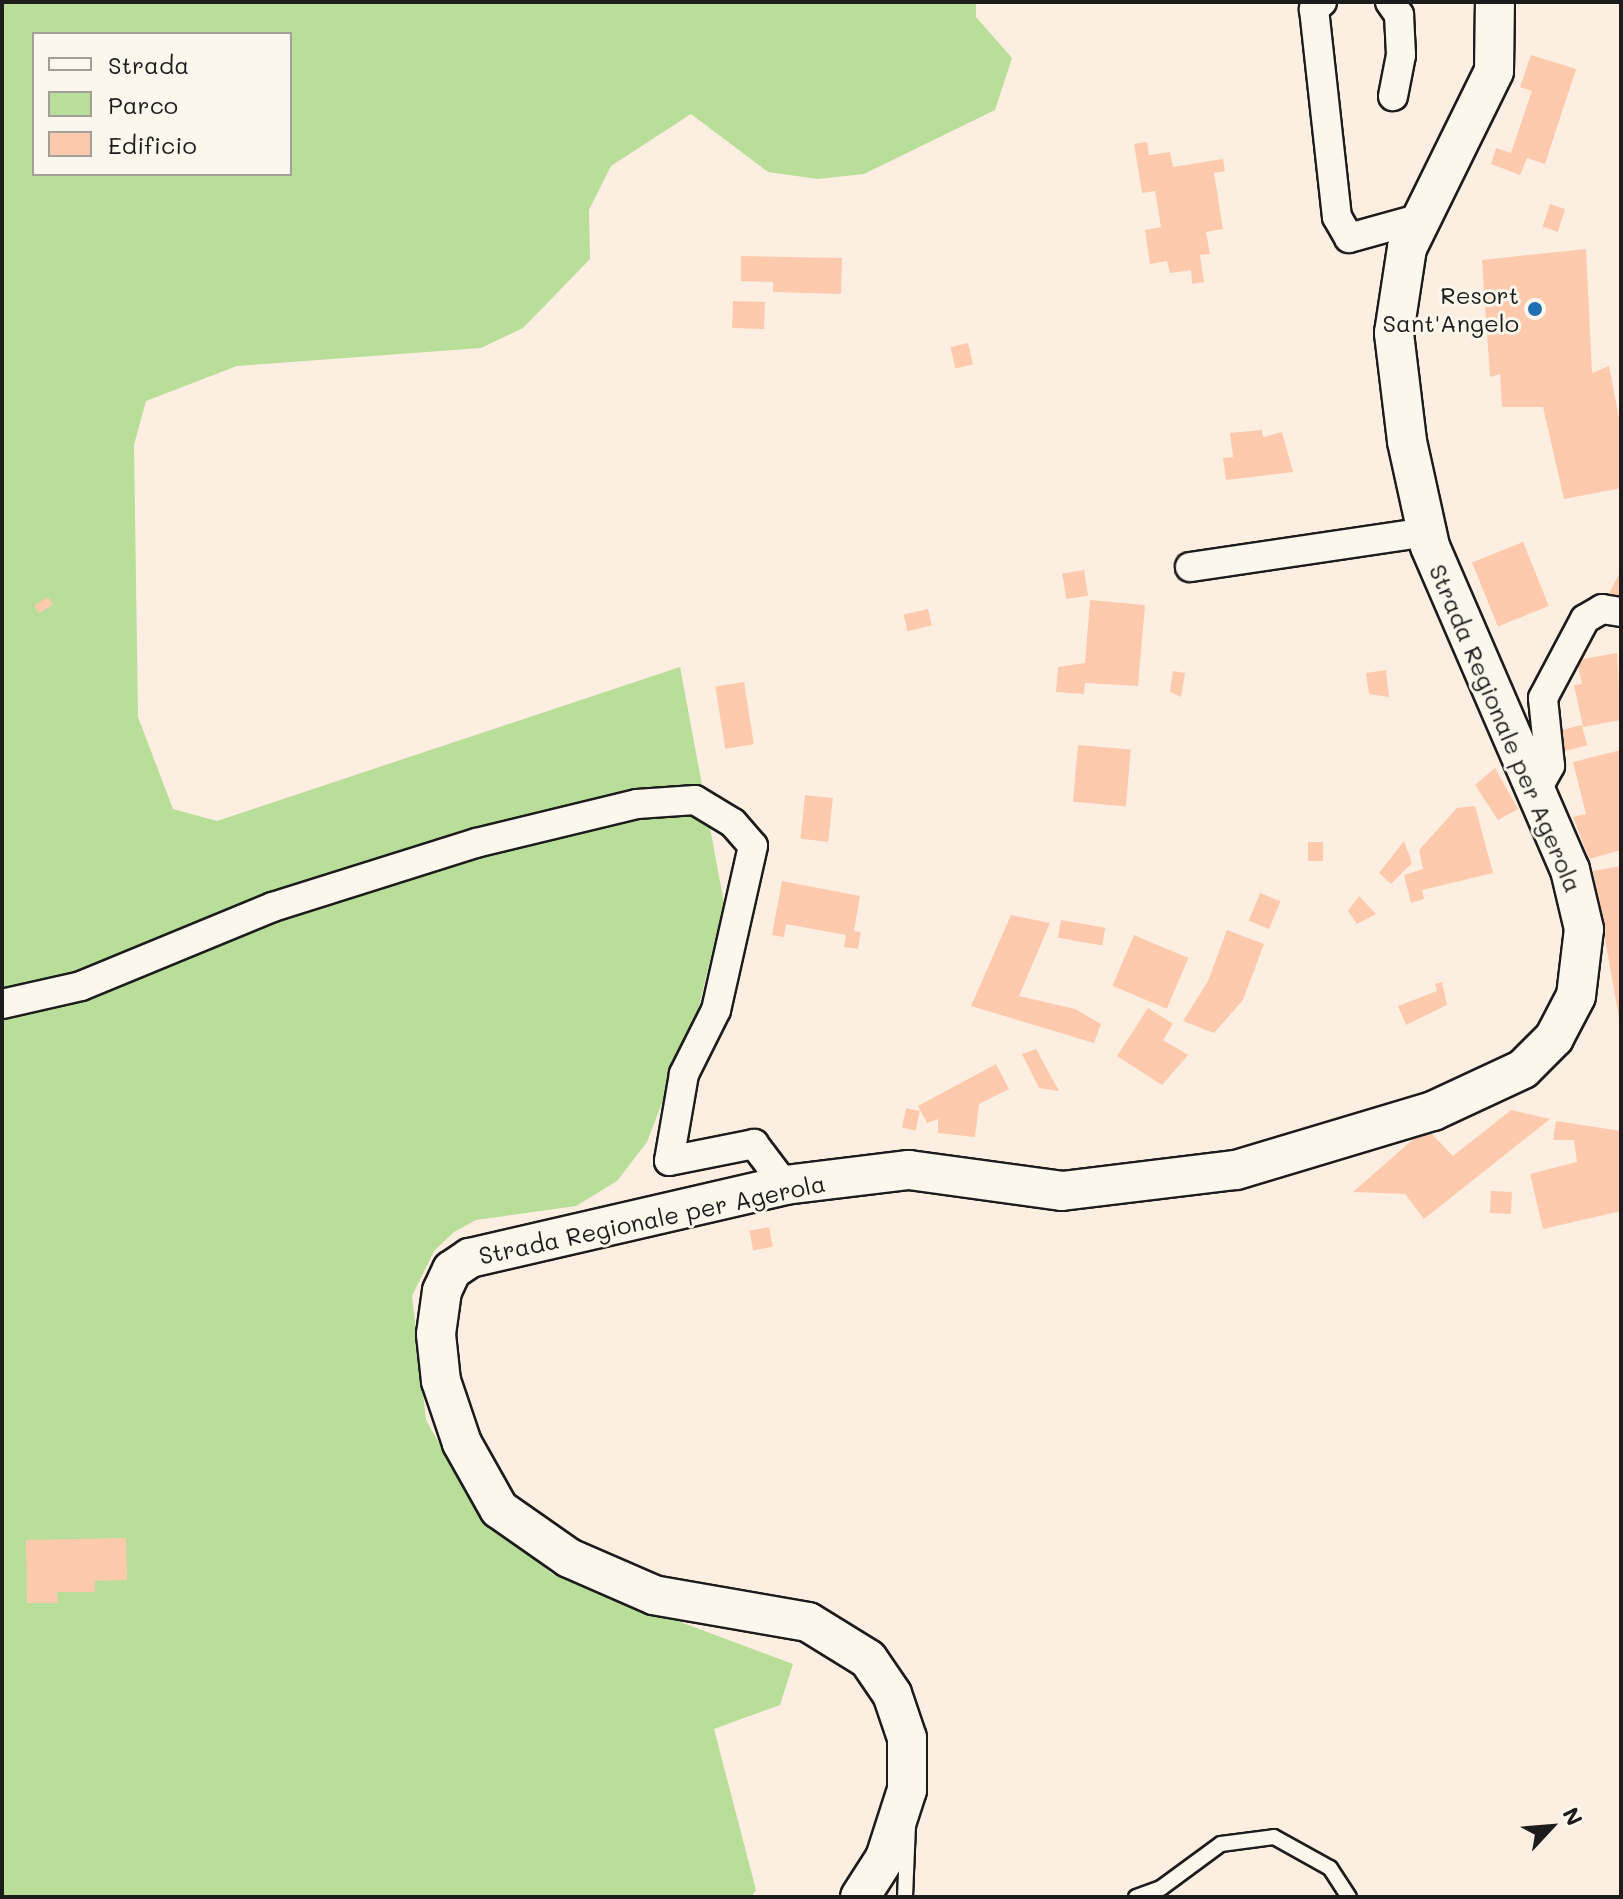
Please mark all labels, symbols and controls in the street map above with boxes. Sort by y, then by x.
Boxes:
legend [32,32,292,176]
text: Strada [108,49,189,80]
text: Parco [108,89,178,120]
text: Edificio [108,129,197,160]
place label: Resort Sant'Angelo [1382,281,1519,337]
marker: Resort Sant'Angelo [1526,300,1544,318]
street label: Strada Regionale per Agerola [1424,560,1588,896]
street label: Strada Regionale per Agerola [476,1168,828,1270]
north arrow [1511,1787,1591,1867]
text: N [1556,1802,1590,1830]

